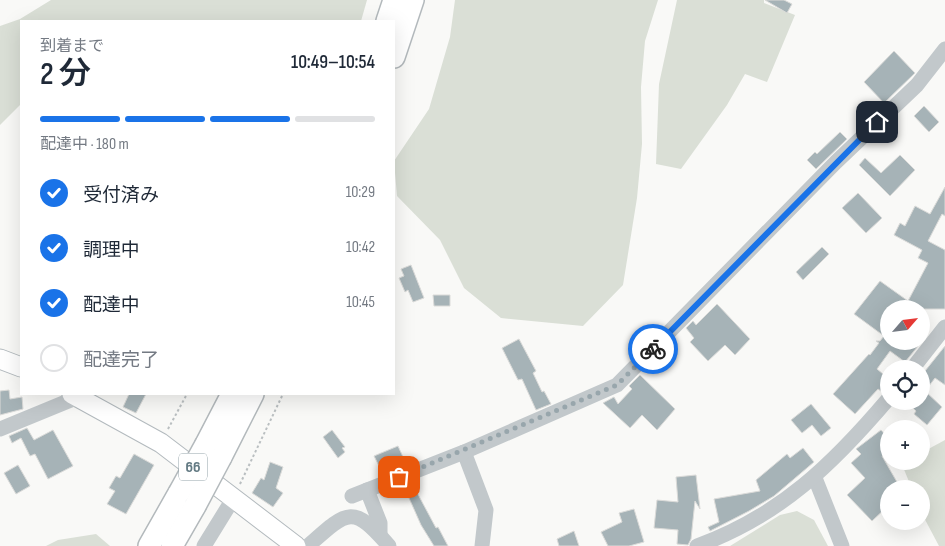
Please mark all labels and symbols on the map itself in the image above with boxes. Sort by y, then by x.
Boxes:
pin [856,101,898,143]
north arrow [880,300,930,350]
courier [628,324,678,374]
road number: 66 [179,454,207,481]
pin [378,456,420,498]

